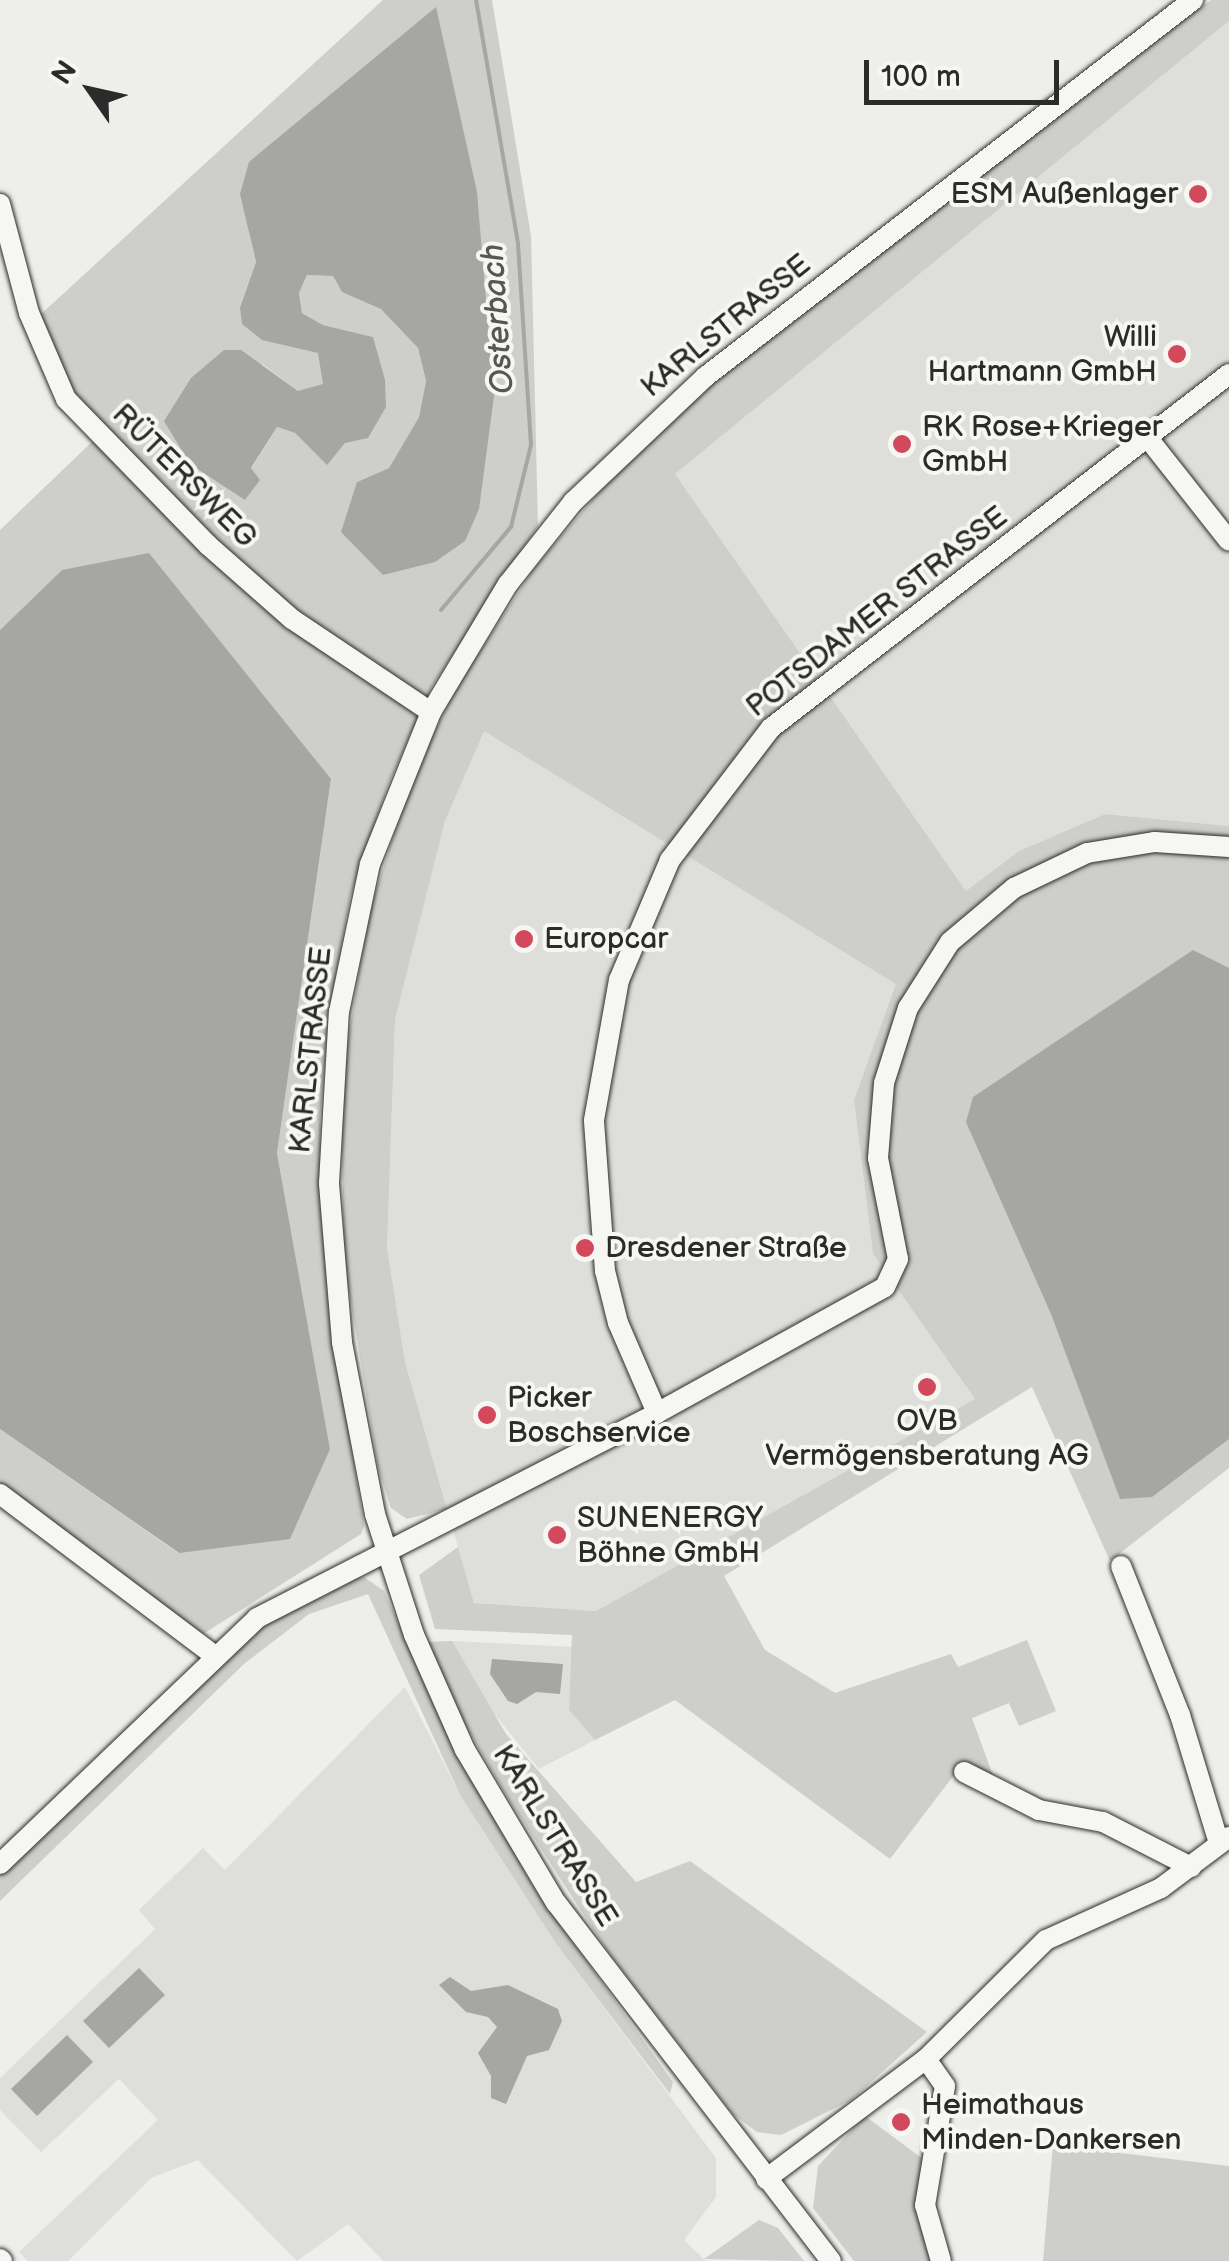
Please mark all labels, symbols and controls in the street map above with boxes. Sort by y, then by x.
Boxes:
north arrow [40,40,140,140]
scale bar [869,40,1064,102]
text: N [45,55,84,91]
text: 100 m [881,59,961,95]
place label: ESM Außenlager [950,176,1178,212]
marker: ESM Außenlager [1187,183,1209,205]
water label: Osterbach [475,243,523,395]
street label: KARLSTRASSE [634,247,818,405]
place label: Willi Hartmann GmbH [928,319,1157,390]
marker: Willi Hartmann GmbH [1166,343,1188,365]
street label: RÜTERSWEG [104,396,264,556]
place label: RK Rose+Krieger GmbH [922,409,1163,480]
marker: RK Rose+Krieger GmbH [891,433,913,455]
street label: POTSDAMER STRASSE [739,499,1015,725]
place label: Europcar [544,921,668,957]
marker: Europcar [513,928,535,950]
street label: KARLSTRASSE [282,945,340,1155]
place label: Dresdener Straße [605,1230,847,1266]
marker: Dresdener Straße [574,1237,596,1259]
marker: OVB Vermögensberatung AG [916,1376,938,1398]
place label: Picker Boschservice [507,1380,691,1450]
place label: OVB Vermögensberatung AG [765,1403,1089,1474]
marker: Picker Boschservice [476,1404,498,1426]
place label: SUNENERGY Böhne GmbH [577,1500,763,1570]
marker: SUNENERGY Böhne GmbH [546,1524,568,1546]
street label: KARLSTRASSE [485,1738,625,1934]
place label: Heimathaus Minden-Dankersen [921,2087,1181,2158]
marker: Heimathaus Minden-Dankersen [890,2111,912,2133]

